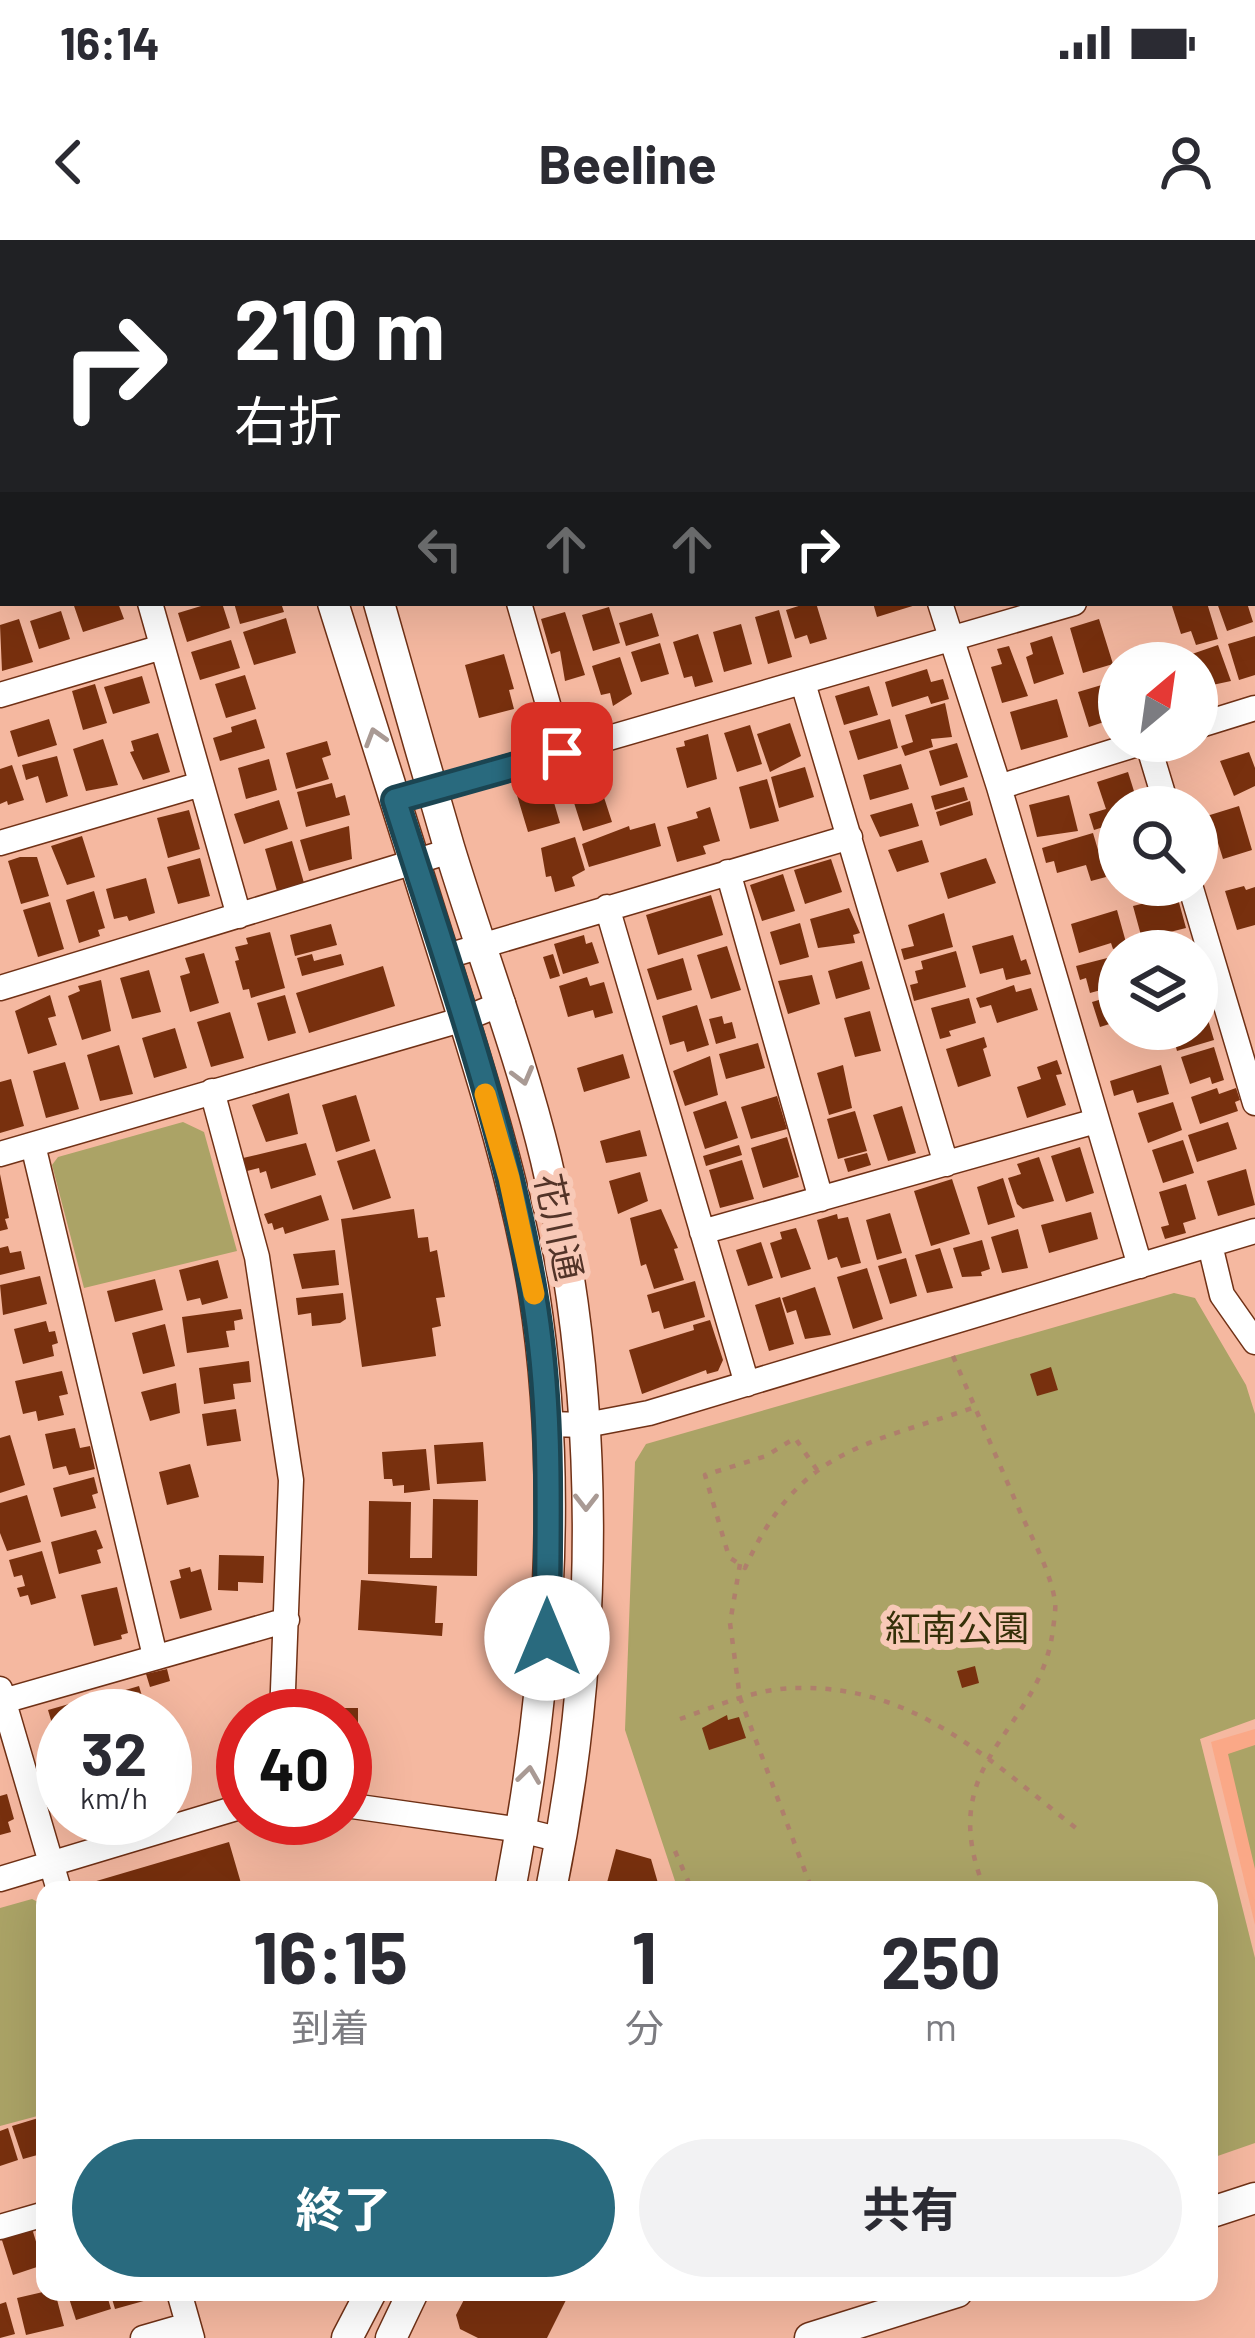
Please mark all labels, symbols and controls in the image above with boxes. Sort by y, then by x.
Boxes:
text: 16:14 [60,15,160,69]
icon: back [36,129,102,195]
icon: person [1153,129,1219,195]
text: Beeline [538,130,717,195]
text: 210 m [234,276,445,377]
icon: right [36,288,192,444]
text: 右折 [234,387,342,452]
icon: left [407,516,473,582]
icon: ahead [533,516,599,582]
icon: ahead [659,516,725,582]
icon: right [785,516,851,582]
north arrow [1098,642,1218,762]
map controls [1098,642,1218,1050]
pin [511,702,613,804]
icon: arrive [529,720,595,786]
one-way arrow [365,727,390,748]
button: search [1098,786,1218,906]
button: layers [1098,930,1218,1050]
one-way arrow [508,1066,533,1086]
street label: 花川通 [528,1169,593,1284]
one-way arrow [573,1494,599,1512]
position arrow [484,1575,610,1701]
park label: 紅南公園 [885,1605,1029,1648]
speed limit sign: 40 [216,1689,372,1845]
text: 32 [81,1716,147,1788]
one-way arrow [515,1765,541,1784]
text: km/h [80,1779,148,1815]
text: 16:15 [253,1912,408,1998]
text: 1 [631,1912,657,1998]
text: 250 [881,1917,1001,2003]
text: m [925,2002,957,2049]
text: 到着 [291,2003,369,2050]
text: 分 [625,2003,664,2050]
button: 終了 [72,2139,615,2277]
button: 共有 [639,2139,1182,2277]

